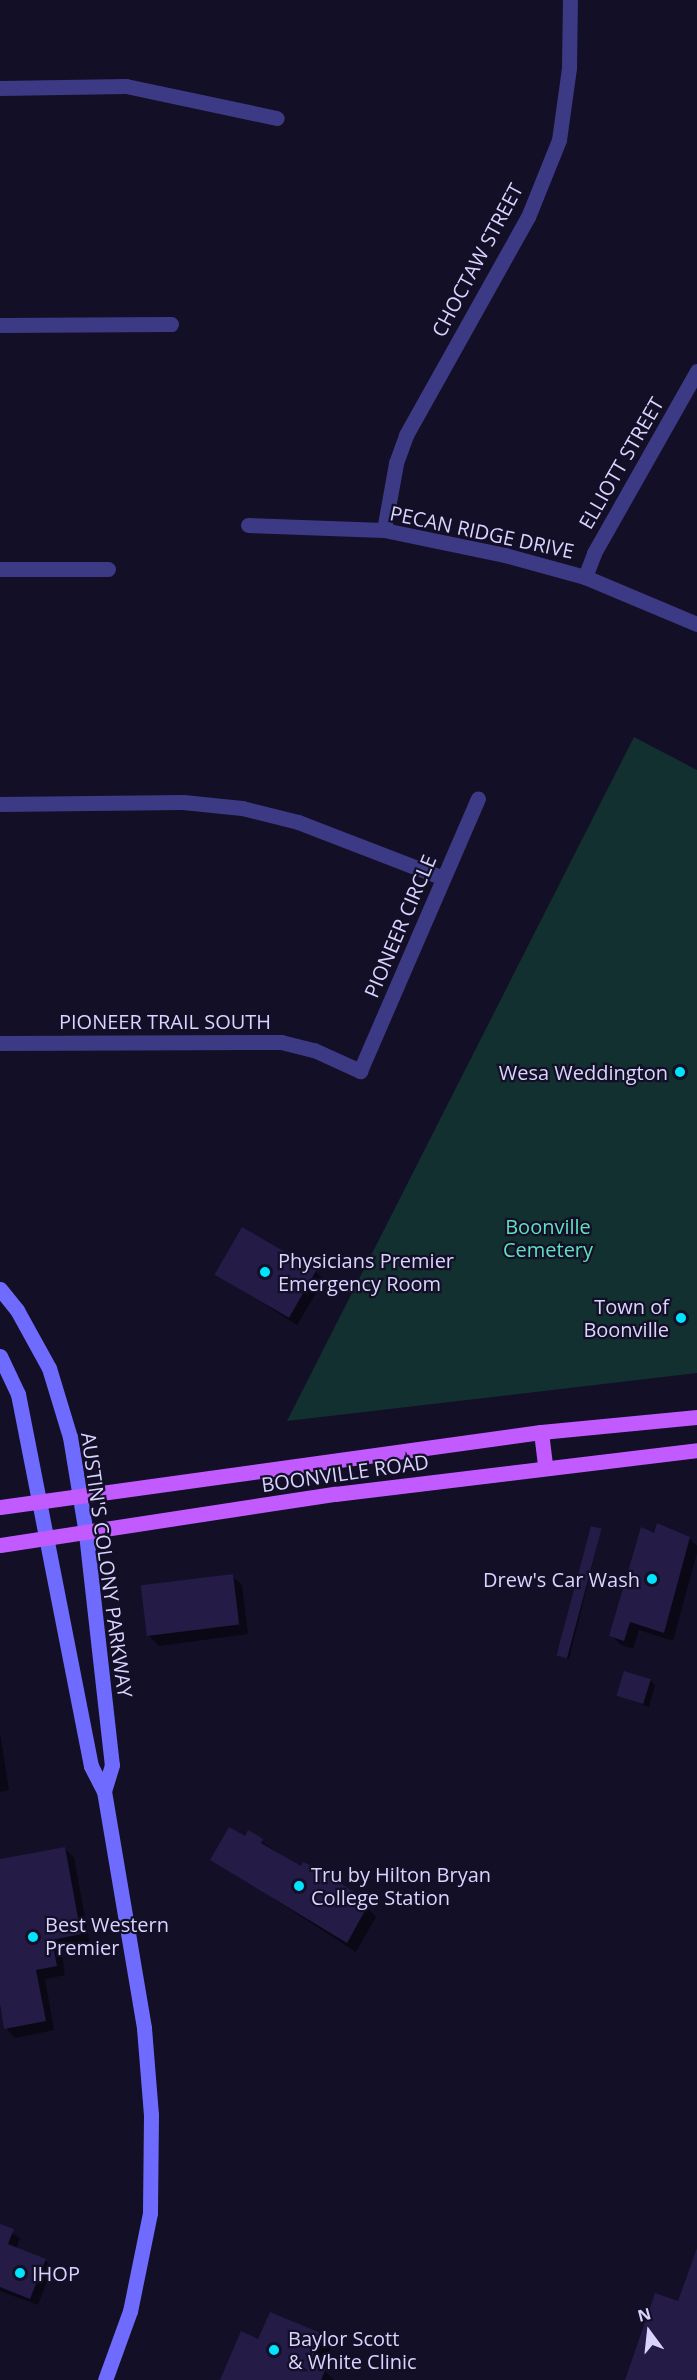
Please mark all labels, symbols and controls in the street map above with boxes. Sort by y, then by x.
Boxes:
street label: CHOCTAW STREET [426,179,528,341]
street label: ELLIOTT STREET [574,393,668,533]
street label: PECAN RIDGE DRIVE [388,501,576,563]
street label: PIONEER CIRCLE [359,851,441,1001]
street label: PIONEER TRAIL SOUTH [59,1009,271,1033]
place label: Wesa Weddington [499,1060,668,1084]
marker: Wesa Weddington [673,1065,687,1079]
park label: Boonville Cemetery [503,1215,593,1262]
place label: Physicians Premier Emergency Room [278,1248,454,1295]
marker: Physicians Premier Emergency Room [256,1263,274,1281]
place label: Town of Boonville [583,1294,669,1341]
marker: Town of Boonville [674,1311,688,1325]
street label: AUSTIN'S COLONY PARKWAY [76,1431,138,1699]
street label: BOONVILLE ROAD [260,1449,430,1497]
place label: Drew's Car Wash [483,1567,640,1591]
marker: Drew's Car Wash [645,1572,659,1586]
place label: Tru by Hilton Bryan College Station [311,1862,491,1909]
marker: Tru by Hilton Bryan College Station [292,1879,306,1893]
place label: Best Western Premier [45,1913,169,1960]
marker: Best Western Premier [26,1930,40,1944]
place label: IHOP [32,2261,80,2285]
marker: IHOP [13,2266,27,2280]
north arrow [619,2302,679,2362]
text: N [635,2302,653,2327]
place label: Baylor Scott & White Clinic [288,2326,417,2373]
marker: Baylor Scott & White Clinic [265,2341,283,2359]

